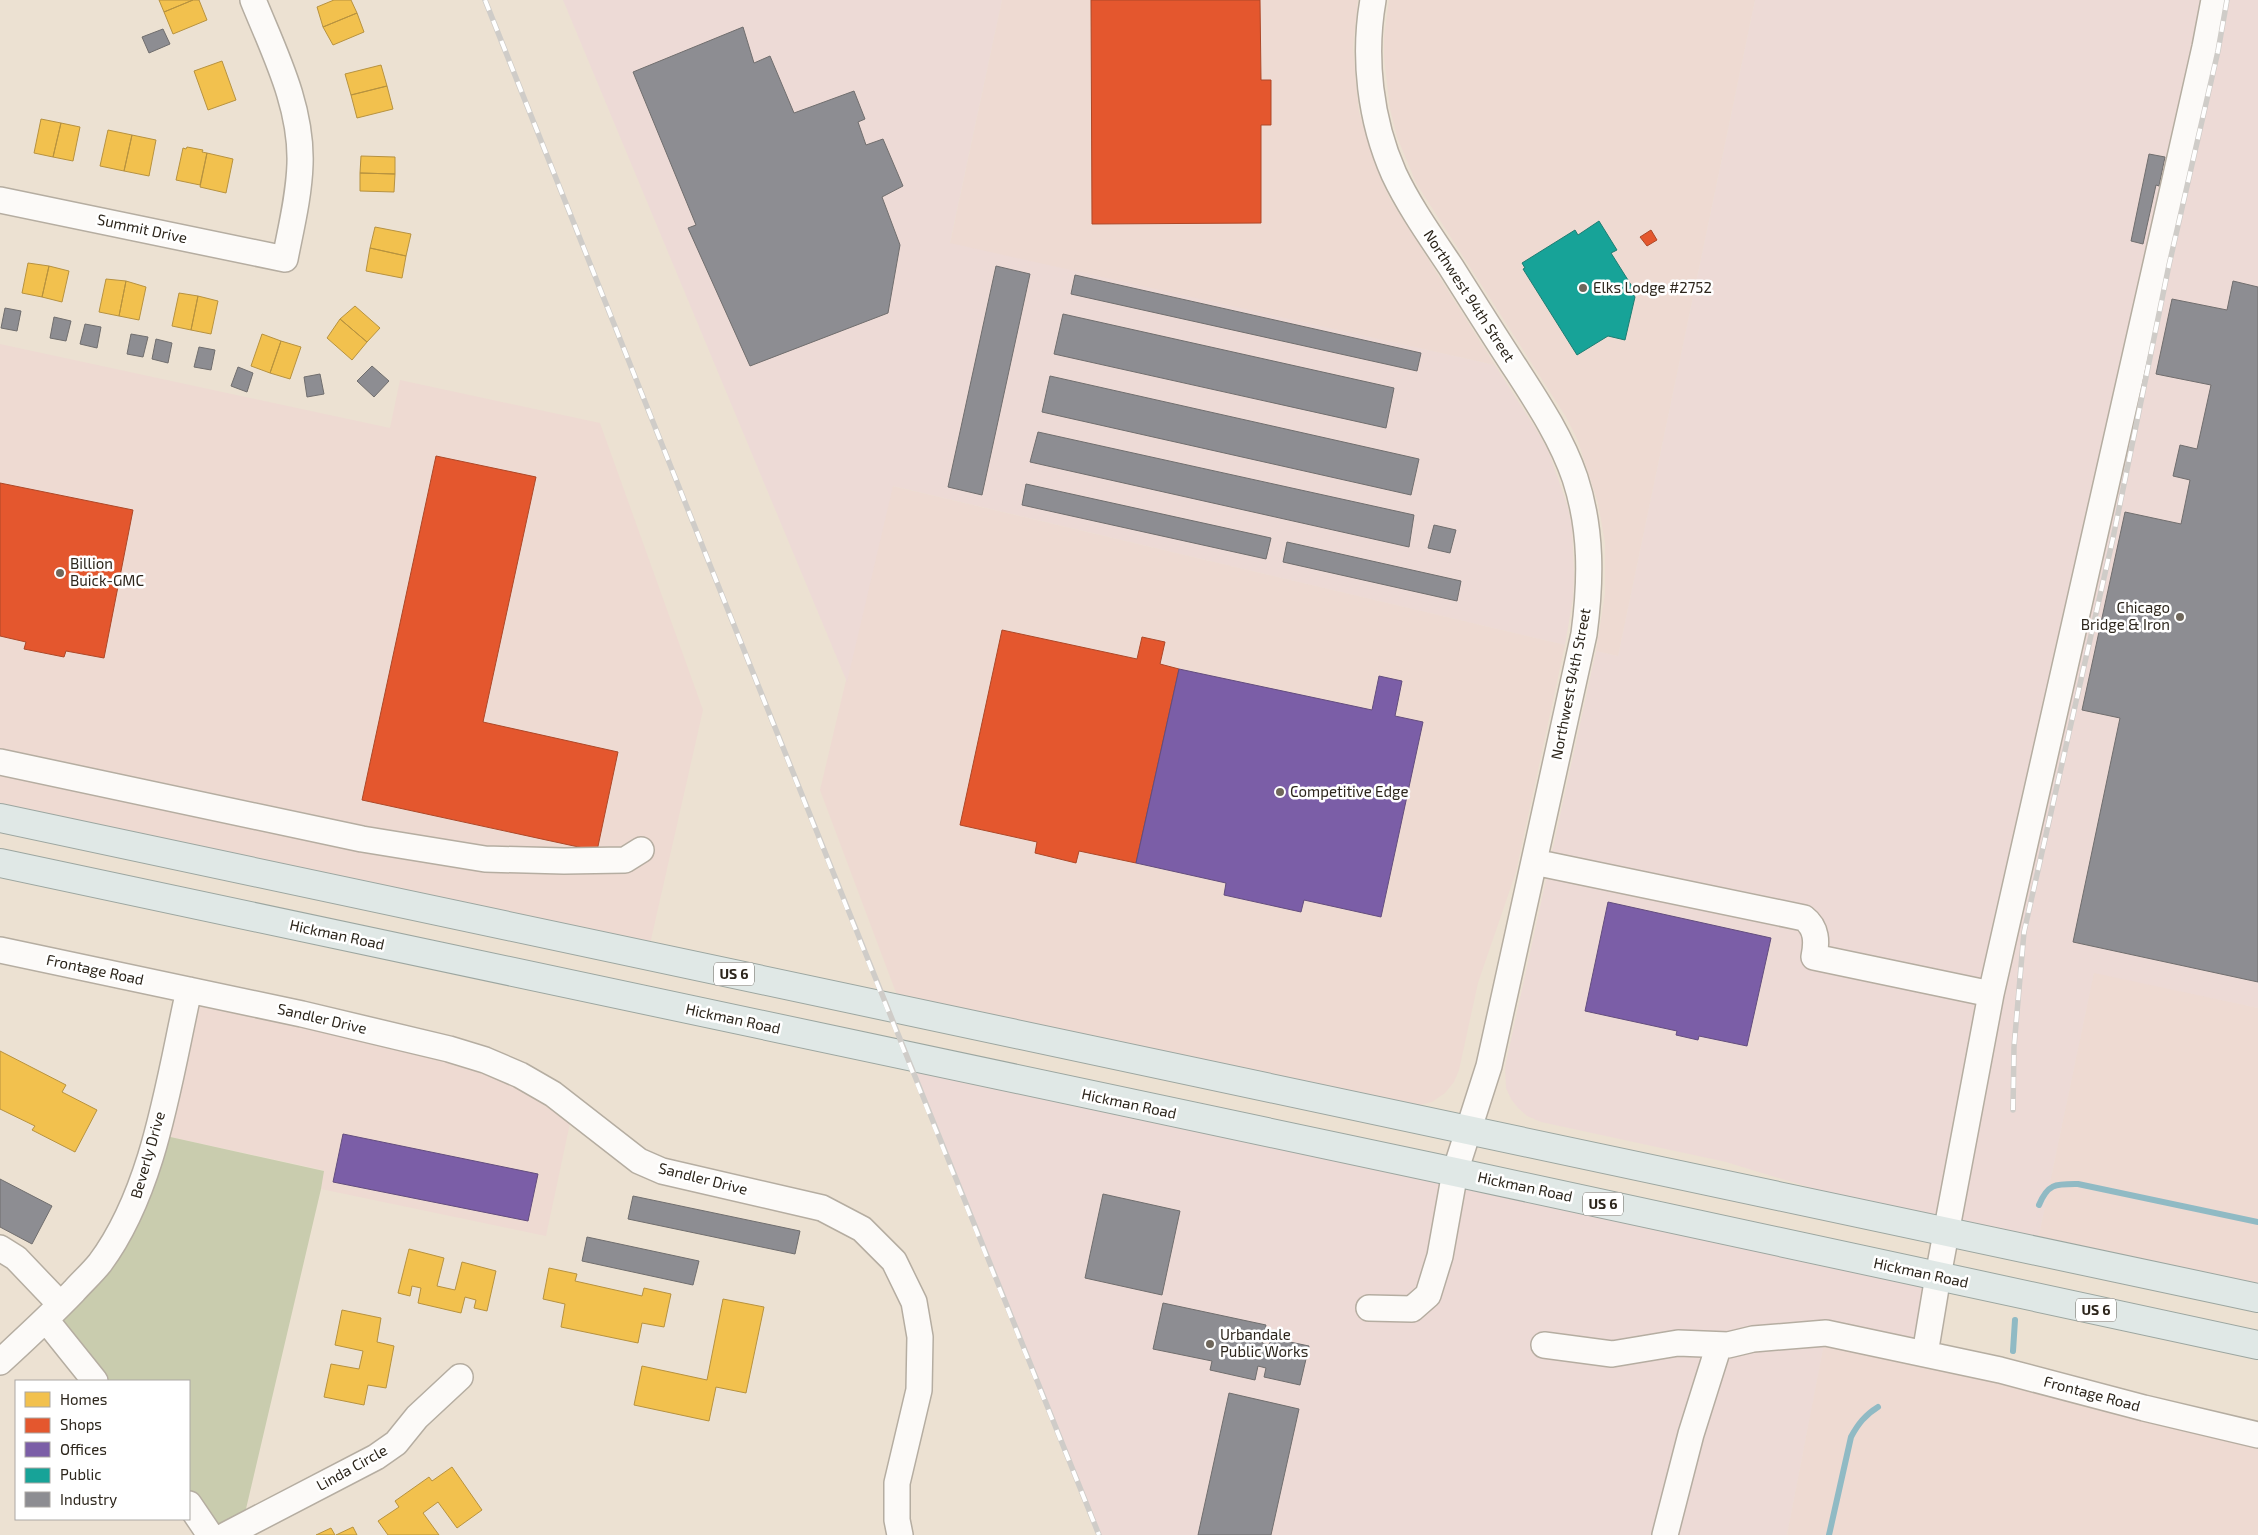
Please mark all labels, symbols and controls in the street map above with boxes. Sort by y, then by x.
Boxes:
street label: Summit Drive [96,210,189,246]
street label: Northwest 94th Street [1420,226,1519,365]
place label: Elks Lodge #2752 [1593,278,1712,296]
marker: Elks Lodge #2752 [1577,282,1589,294]
place label: Billion Buick-GMC [70,554,144,589]
marker: Billion Buick-GMC [54,567,66,579]
place label: Chicago Bridge & Iron [2081,598,2170,633]
street label: Northwest 94th Street [1547,606,1594,761]
marker: Chicago Bridge & Iron [2174,611,2186,623]
place label: Competitive Edge [1290,782,1408,800]
marker: Competitive Edge [1274,786,1286,798]
street label: Hickman Road [288,915,386,953]
street label: Frontage Road [45,950,146,988]
road number: US 6 [714,962,754,986]
street label: Sandler Drive [276,999,369,1037]
street label: Hickman Road [684,999,782,1037]
street label: Hickman Road [1080,1084,1178,1122]
street label: Beverly Drive [126,1109,168,1200]
street label: Sandler Drive [657,1158,750,1198]
street label: Hickman Road [1476,1167,1574,1205]
road number: US 6 [1583,1192,1623,1216]
street label: Hickman Road [1872,1253,1970,1291]
road number: US 6 [2076,1298,2116,1322]
place label: Urbandale Public Works [1220,1325,1308,1360]
marker: Urbandale Public Works [1204,1338,1216,1350]
street label: Frontage Road [2042,1372,2142,1415]
legend [15,1380,190,1520]
text: Homes [60,1390,107,1408]
text: Shops [60,1415,102,1433]
text: Offices [60,1440,107,1458]
street label: Linda Circle [313,1440,390,1494]
text: Public [60,1465,101,1483]
text: Industry [60,1490,117,1508]

